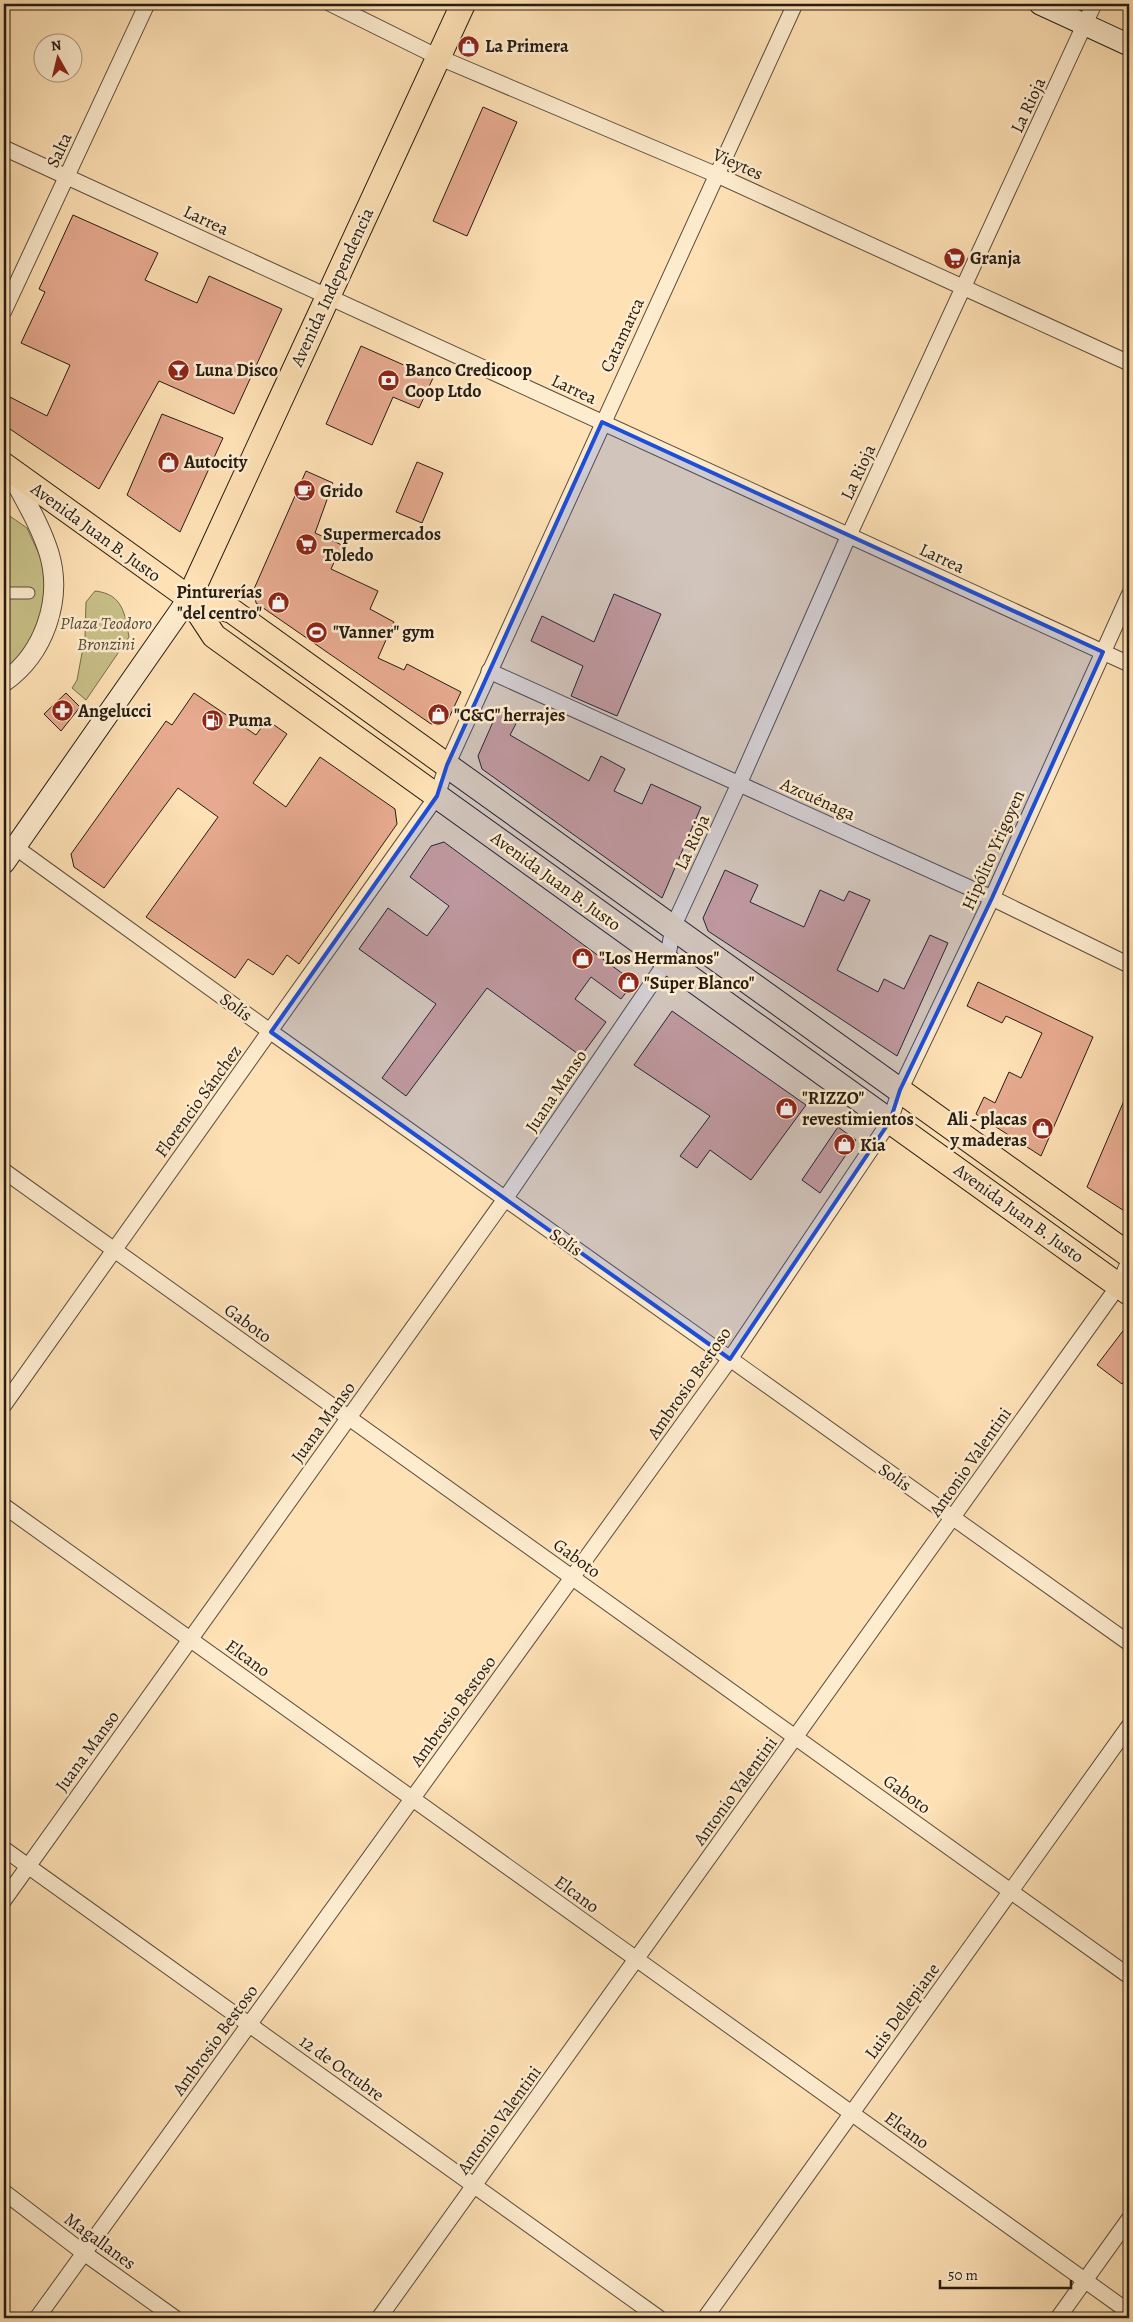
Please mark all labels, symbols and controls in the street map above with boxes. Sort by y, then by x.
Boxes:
north arrow [32,32,82,82]
shop icon: La Primera [457,34,481,58]
place label: La Primera [485,34,569,58]
text: N [50,36,63,56]
street label: La Rioja [1005,73,1052,137]
street label: Salta [40,128,78,172]
street label: Vieytes [708,142,767,186]
street label: Larrea [179,199,233,241]
street label: Avenida Independencia [284,203,380,371]
supermarket icon: Granja [942,246,966,270]
place label: Granja [970,246,1021,270]
street label: Catamarca [594,293,650,376]
bar icon: Luna Disco [167,358,191,382]
place label: Luna Disco [195,358,278,382]
place label: Banco Credicoop Coop Ltdo [405,358,532,403]
bank icon: Banco Credicoop Coop Ltdo [377,368,401,392]
street label: Larrea [547,368,601,410]
street label: La Rioja [835,440,882,504]
shop icon: Autocity [156,450,180,474]
place label: Autocity [183,450,248,474]
street label: Avenida Juan B. Justo [25,476,166,587]
cafe icon: Grido [292,479,316,503]
place label: Grido [320,479,363,503]
place label: Supermercados Toledo [323,522,441,567]
supermarket icon: Supermercados Toledo [295,532,319,556]
street label: Larrea [915,537,969,579]
place label: Pinturerías "del centro" [176,580,262,625]
shop icon: Pinturerías "del centro" [266,590,290,614]
park label: Plaza Teodoro Bronzini [60,611,152,656]
sports icon: "Vanner" gym [305,620,329,644]
place label: "Vanner" gym [333,620,435,644]
pharmacy icon: Angelucci [50,699,74,723]
place label: Angelucci [77,699,151,723]
shop icon: "C&C" herrajes [426,703,450,727]
place label: "C&C" herrajes [454,703,565,727]
fuel station icon: Puma [200,708,224,732]
place label: Puma [228,708,272,732]
street label: Azcuénaga [776,771,860,826]
street label: Hipólito Yrigoyen [956,786,1030,914]
street label: La Rioja [669,810,716,874]
street label: Avenida Juan B. Justo [485,825,626,936]
shop icon: "Los Hermanos" [571,946,595,970]
place label: "Los Hermanos" [599,946,719,970]
shop icon: "Super Blanco" [616,971,640,995]
place label: "Super Blanco" [644,971,755,995]
street label: Solís [215,987,257,1027]
street label: Florencio Sánchez [149,1040,247,1162]
street label: Juana Manso [520,1045,592,1137]
place label: "RIZZO" revestimientos [802,1086,914,1131]
shop icon: "RIZZO" revestimientos [774,1096,798,1120]
place label: Ali - placas y maderas [946,1107,1027,1152]
shop icon: Ali - placas y maderas [1031,1117,1055,1141]
shop icon: Kia [832,1133,856,1157]
place label: Kia [860,1133,886,1157]
street label: Avenida Juan B. Justo [948,1157,1089,1268]
street label: Solís [545,1222,587,1262]
street label: Gaboto [219,1298,277,1348]
street label: Ambrosio Bestoso [641,1322,737,1445]
street label: Juana Manso [285,1377,361,1467]
street label: Antonio Valentini [923,1402,1017,1522]
street label: Solís [874,1457,916,1497]
street label: Gaboto [548,1533,606,1583]
street label: Elcano [221,1634,275,1682]
street label: Ambrosio Bestoso [404,1651,501,1772]
street label: Juana Manso [49,1706,125,1796]
street label: Antonio Valentini [687,1732,783,1851]
street label: Gaboto [878,1769,936,1819]
street label: Elcano [550,1870,604,1918]
street label: Luis Dellepiane [859,1958,945,2064]
street label: Ambrosio Bestoso [166,1980,263,2101]
street label: 12 de Octubre [295,2029,389,2107]
street label: Antonio Valentini [451,2061,547,2180]
street label: Elcano [880,2106,934,2154]
street label: Magallanes [59,2207,141,2275]
scale bar [940,2257,1072,2289]
text: 50 m [948,2265,978,2285]

